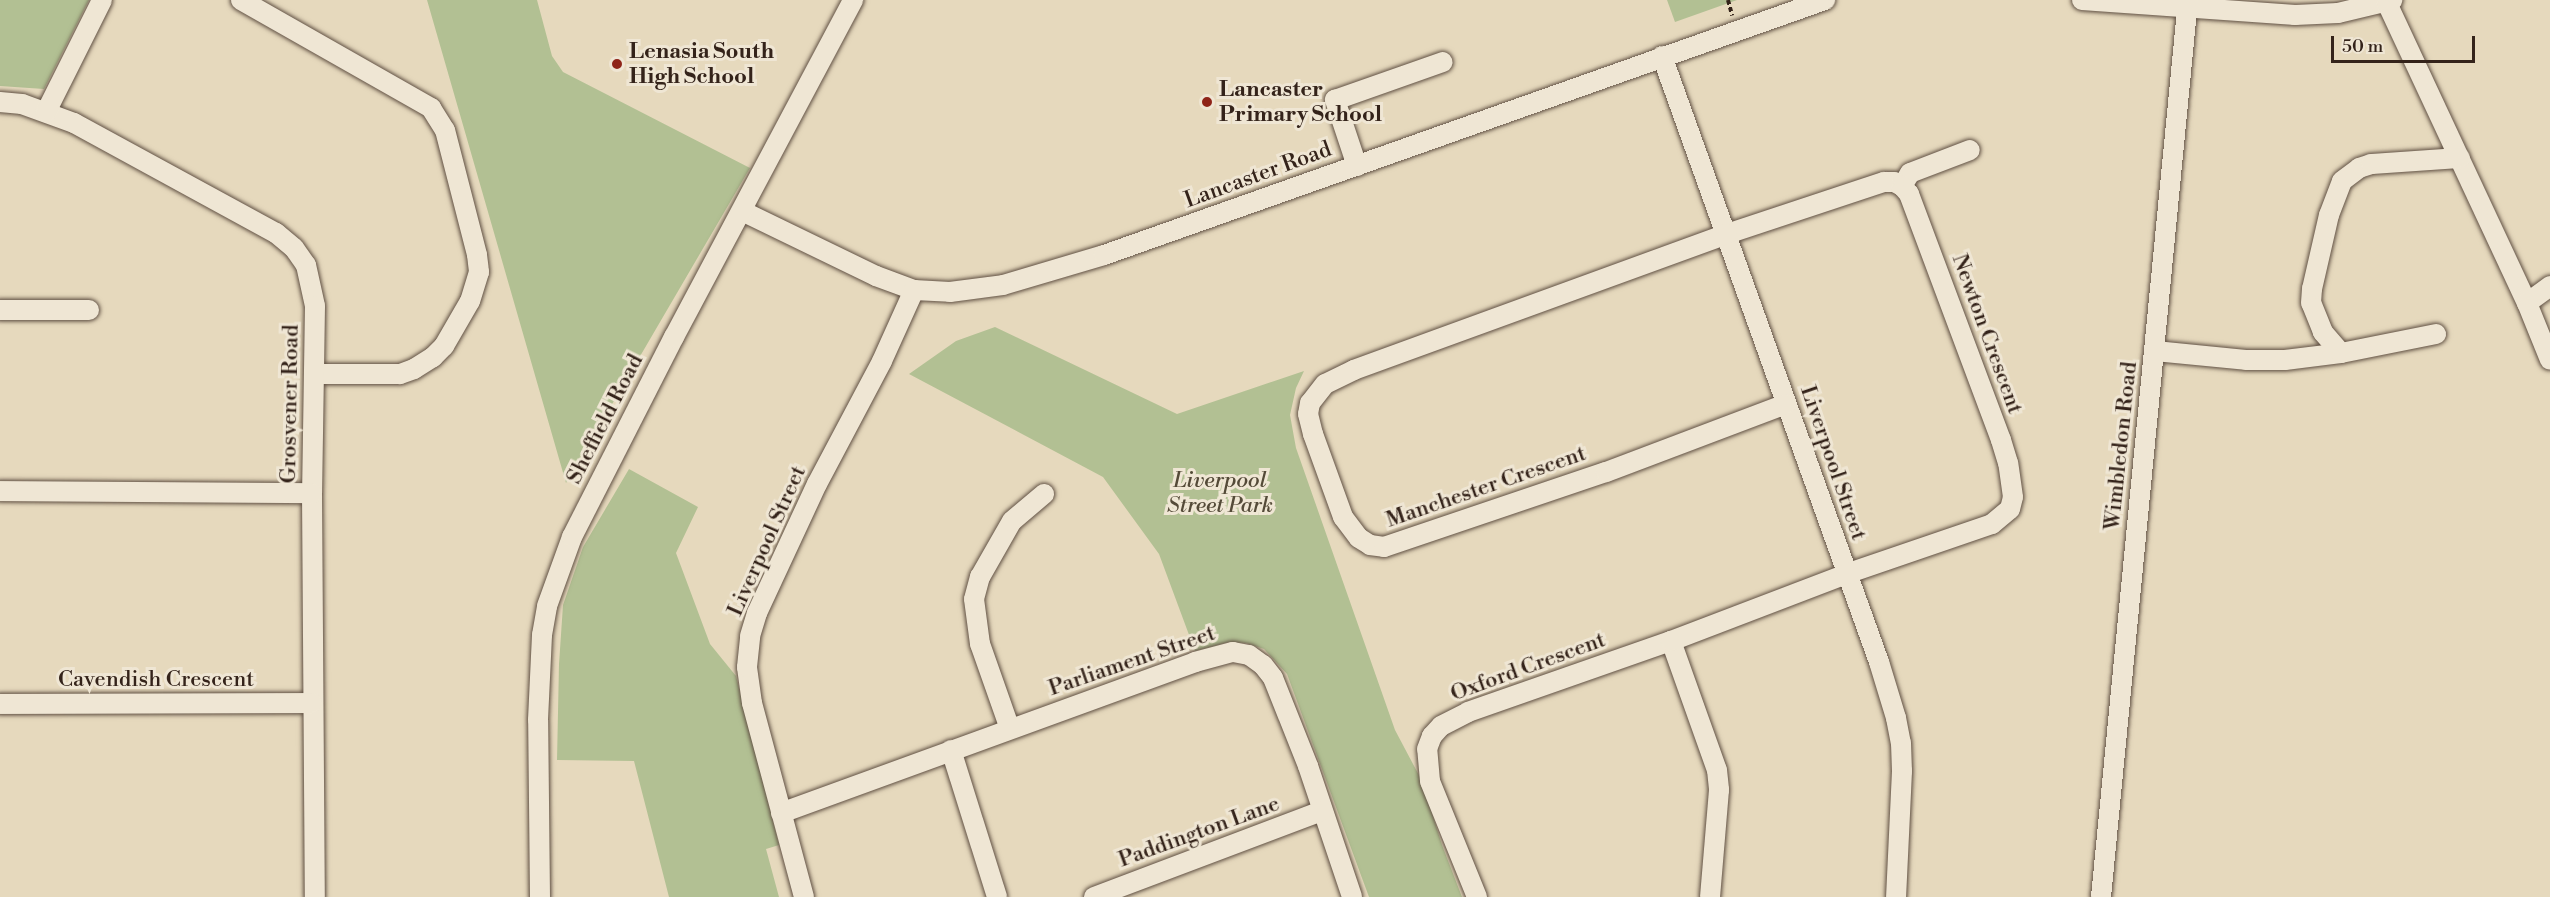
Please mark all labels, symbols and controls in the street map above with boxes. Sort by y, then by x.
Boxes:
scale bar [2334,24,2478,62]
text: 50 m [2342,35,2383,58]
place label: Lenasia South High School [629,38,774,90]
marker: Lenasia South High School [610,57,624,71]
place label: Lancaster Primary School [1219,76,1382,128]
marker: Lancaster Primary School [1200,95,1214,109]
street label: Lancaster Road [1181,136,1335,214]
street label: Newton Crescent [1946,250,2028,418]
street label: Grosvener Road [275,324,305,484]
street label: Sheffield Road [561,350,649,488]
street label: Wimbledon Road [2099,360,2143,532]
street label: Liverpool Street [1794,382,1872,544]
street label: Manchester Crescent [1383,440,1589,534]
street label: Liverpool Street [722,462,812,620]
park label: Liverpool Street Park [1167,467,1273,518]
street label: Parliament Street [1045,620,1219,702]
street label: Oxford Crescent [1447,627,1609,707]
street label: Cavendish Crescent [58,667,254,693]
street label: Paddington Lane [1115,791,1283,873]

